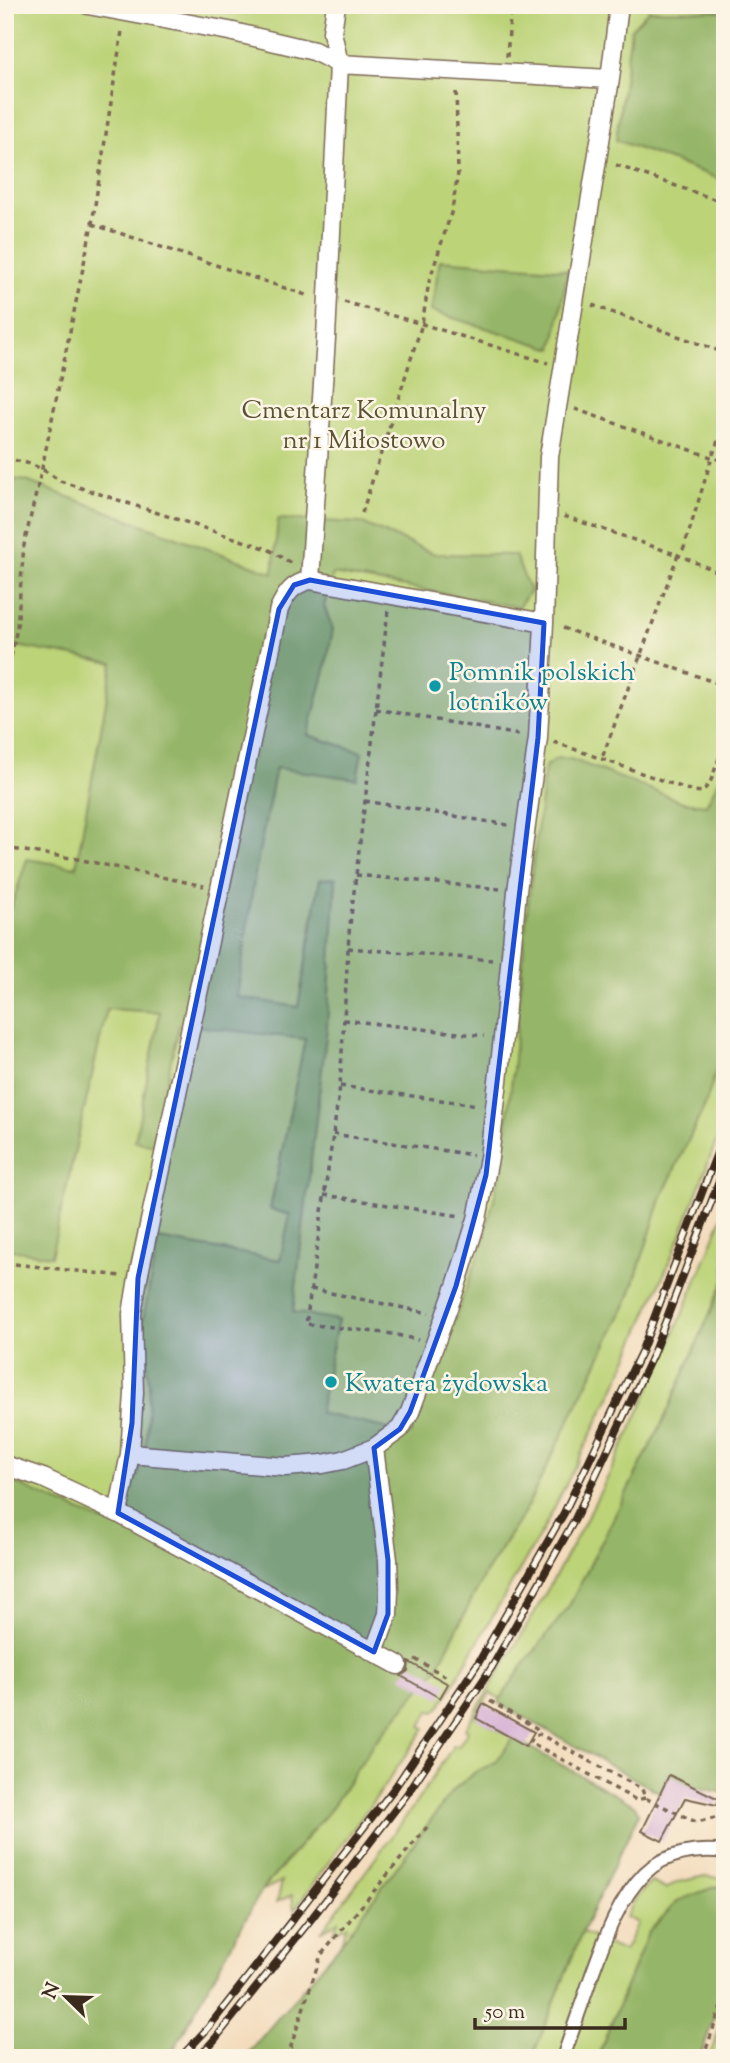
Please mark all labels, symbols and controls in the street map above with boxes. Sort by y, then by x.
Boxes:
park label: Cmentarz Komunalny nr 1 Miłostowo [242,393,487,460]
place label: Pomnik polskich lotników [449,655,635,722]
marker: Pomnik polskich lotników [427,678,443,694]
place label: Kwatera żydowska [345,1366,548,1403]
marker: Kwatera żydowska [323,1374,339,1390]
north arrow [32,1962,102,2032]
text: N [37,1979,68,2004]
scale bar [475,1986,625,2030]
text: 50 m [484,1998,525,2028]

